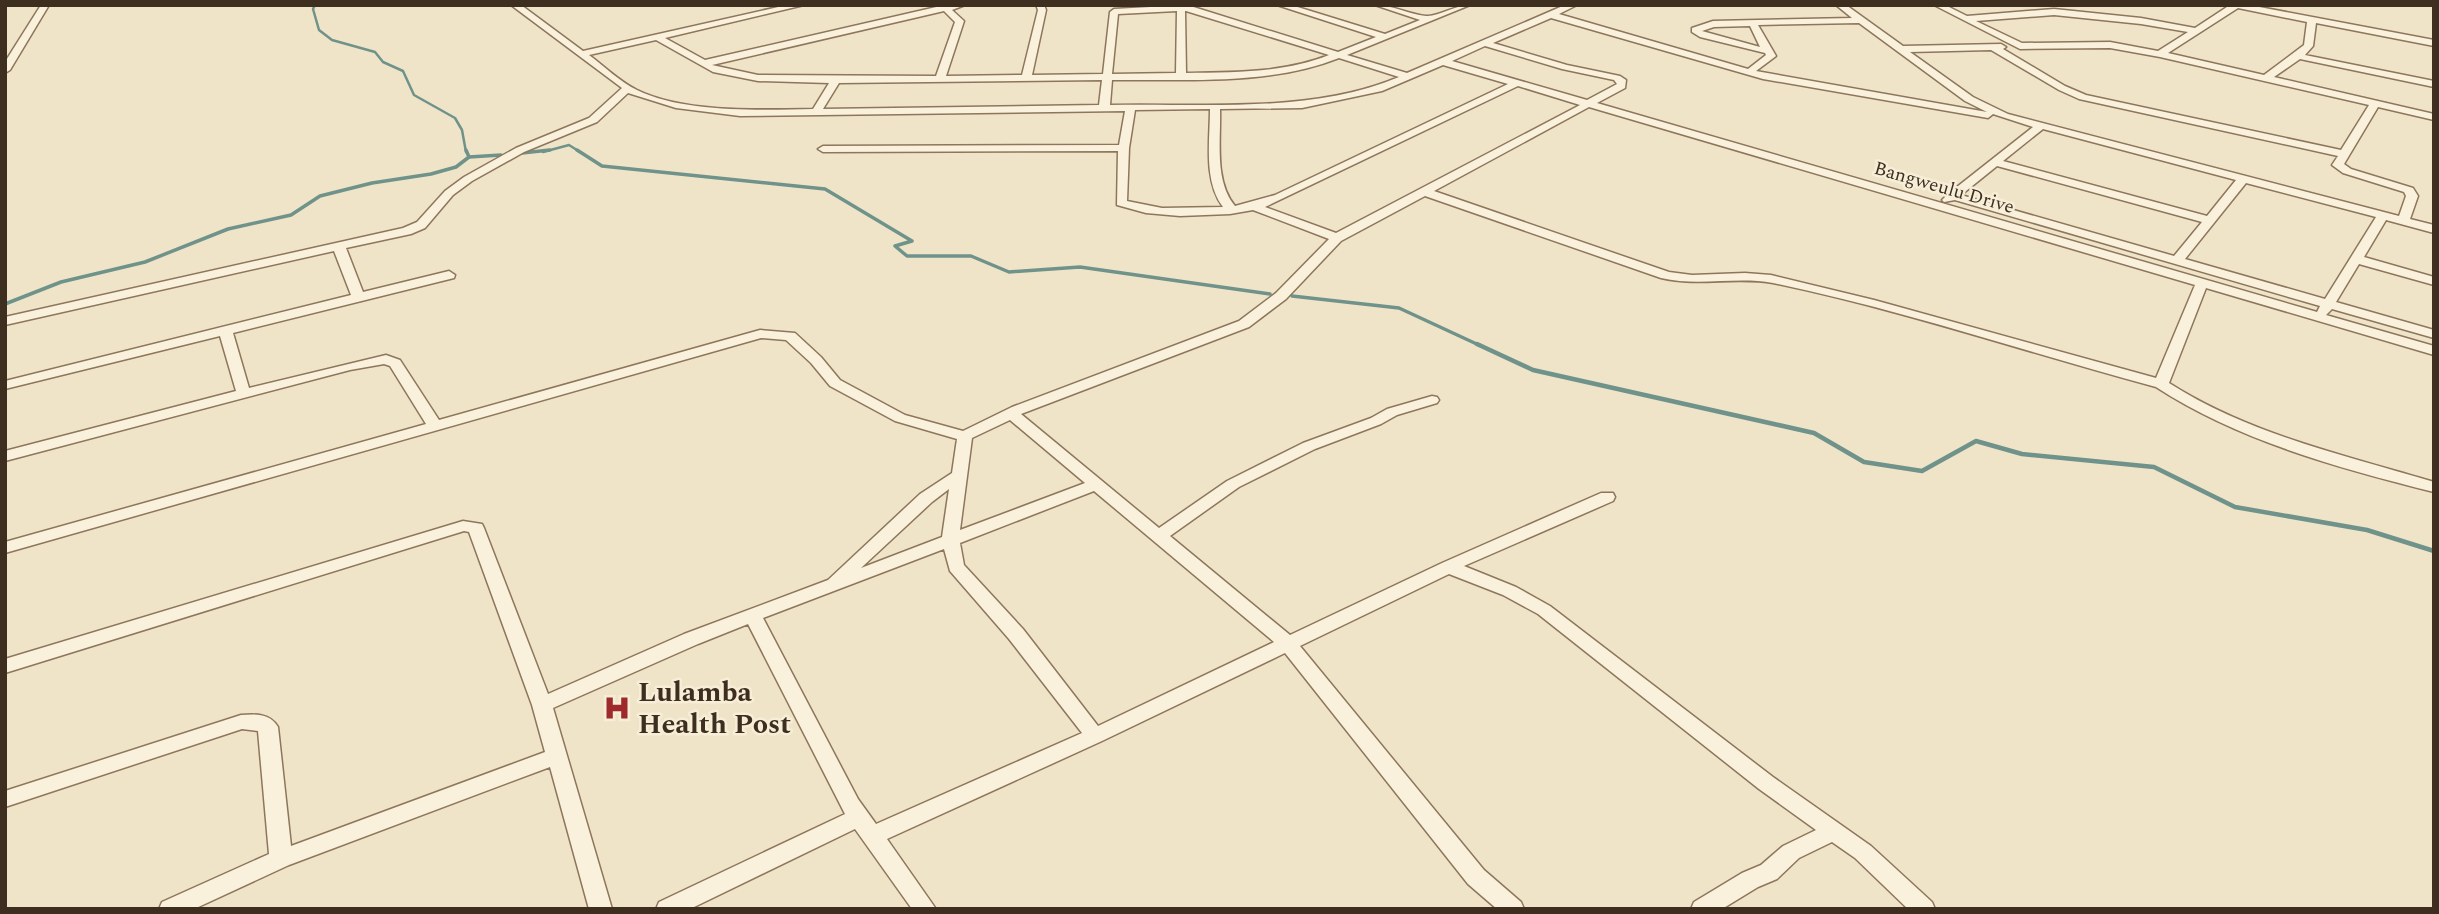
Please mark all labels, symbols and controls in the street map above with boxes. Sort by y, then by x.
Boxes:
street label: Bangweulu Drive [1870,154,2018,222]
place label: Lulamba Health Post [638,671,791,746]
hospital icon: Lulamba Health Post [602,693,632,723]

